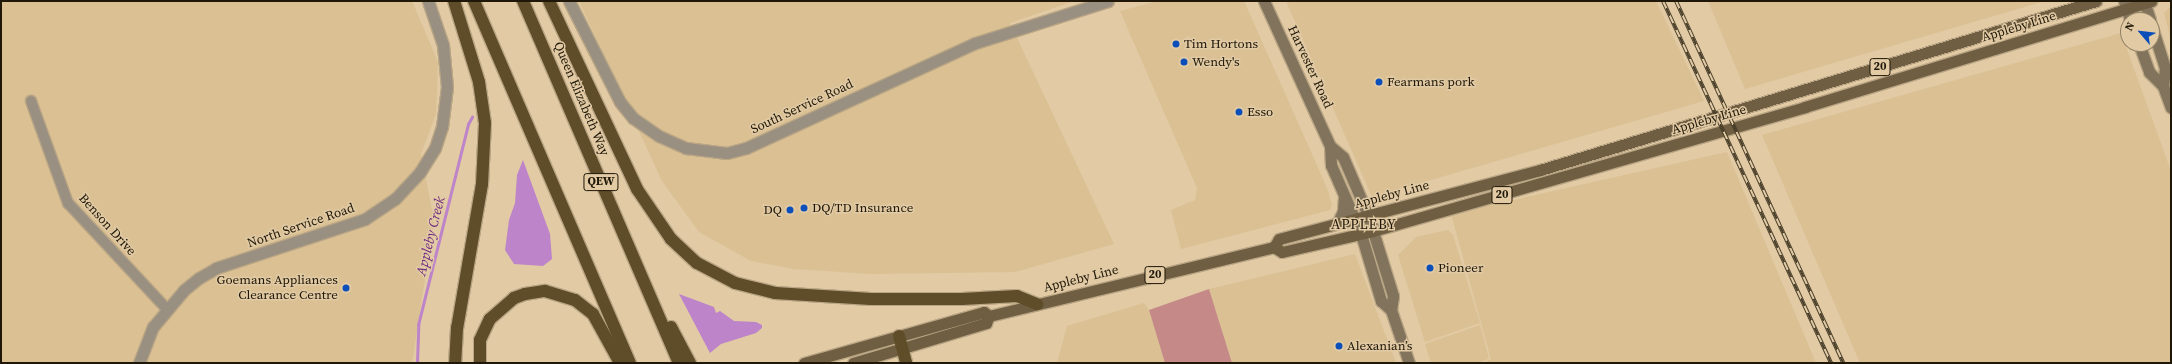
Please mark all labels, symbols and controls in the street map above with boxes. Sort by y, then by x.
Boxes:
street label: Appleby Line [1980,8,2058,46]
north arrow [2120,12,2160,52]
text: N [2121,20,2138,34]
street label: Harvester Road [1284,23,1336,111]
place label: Tim Hortons [1184,36,1258,52]
street label: Queen Elizabeth Way [550,39,612,159]
marker: Tim Hortons [1171,39,1181,49]
place label: Wendy's [1192,54,1240,70]
marker: Wendy's [1179,57,1189,67]
road number: 20 [1869,57,1891,77]
place label: Fearmans pork [1387,74,1475,90]
street label: South Service Road [748,76,856,138]
marker: Fearmans pork [1374,77,1384,87]
street label: Appleby Line [1670,102,1748,138]
place label: Esso [1247,104,1273,120]
marker: Esso [1234,107,1244,117]
road number: QEW [583,172,619,192]
street label: Appleby Line [1353,178,1431,212]
road number: 20 [1491,185,1513,205]
street label: Benson Drive [75,191,139,259]
water label: Appleby Creek [412,195,448,277]
street label: North Service Road [245,200,357,252]
place label: DQ/TD Insurance [812,200,913,216]
place label: DQ [763,202,782,218]
marker: DQ/TD Insurance [799,203,809,213]
marker: DQ [785,205,795,215]
district label: APPLEBY [1331,216,1397,232]
place label: Pioneer [1438,260,1483,276]
street label: Appleby Line [1042,262,1120,296]
marker: Pioneer [1425,263,1435,273]
road number: 20 [1144,265,1166,285]
place label: Goemans Appliances Clearance Centre [217,273,338,304]
marker: Goemans Appliances Clearance Centre [341,283,351,293]
place label: Alexanian’s [1347,338,1412,354]
marker: Alexanian’s [1334,341,1344,351]

